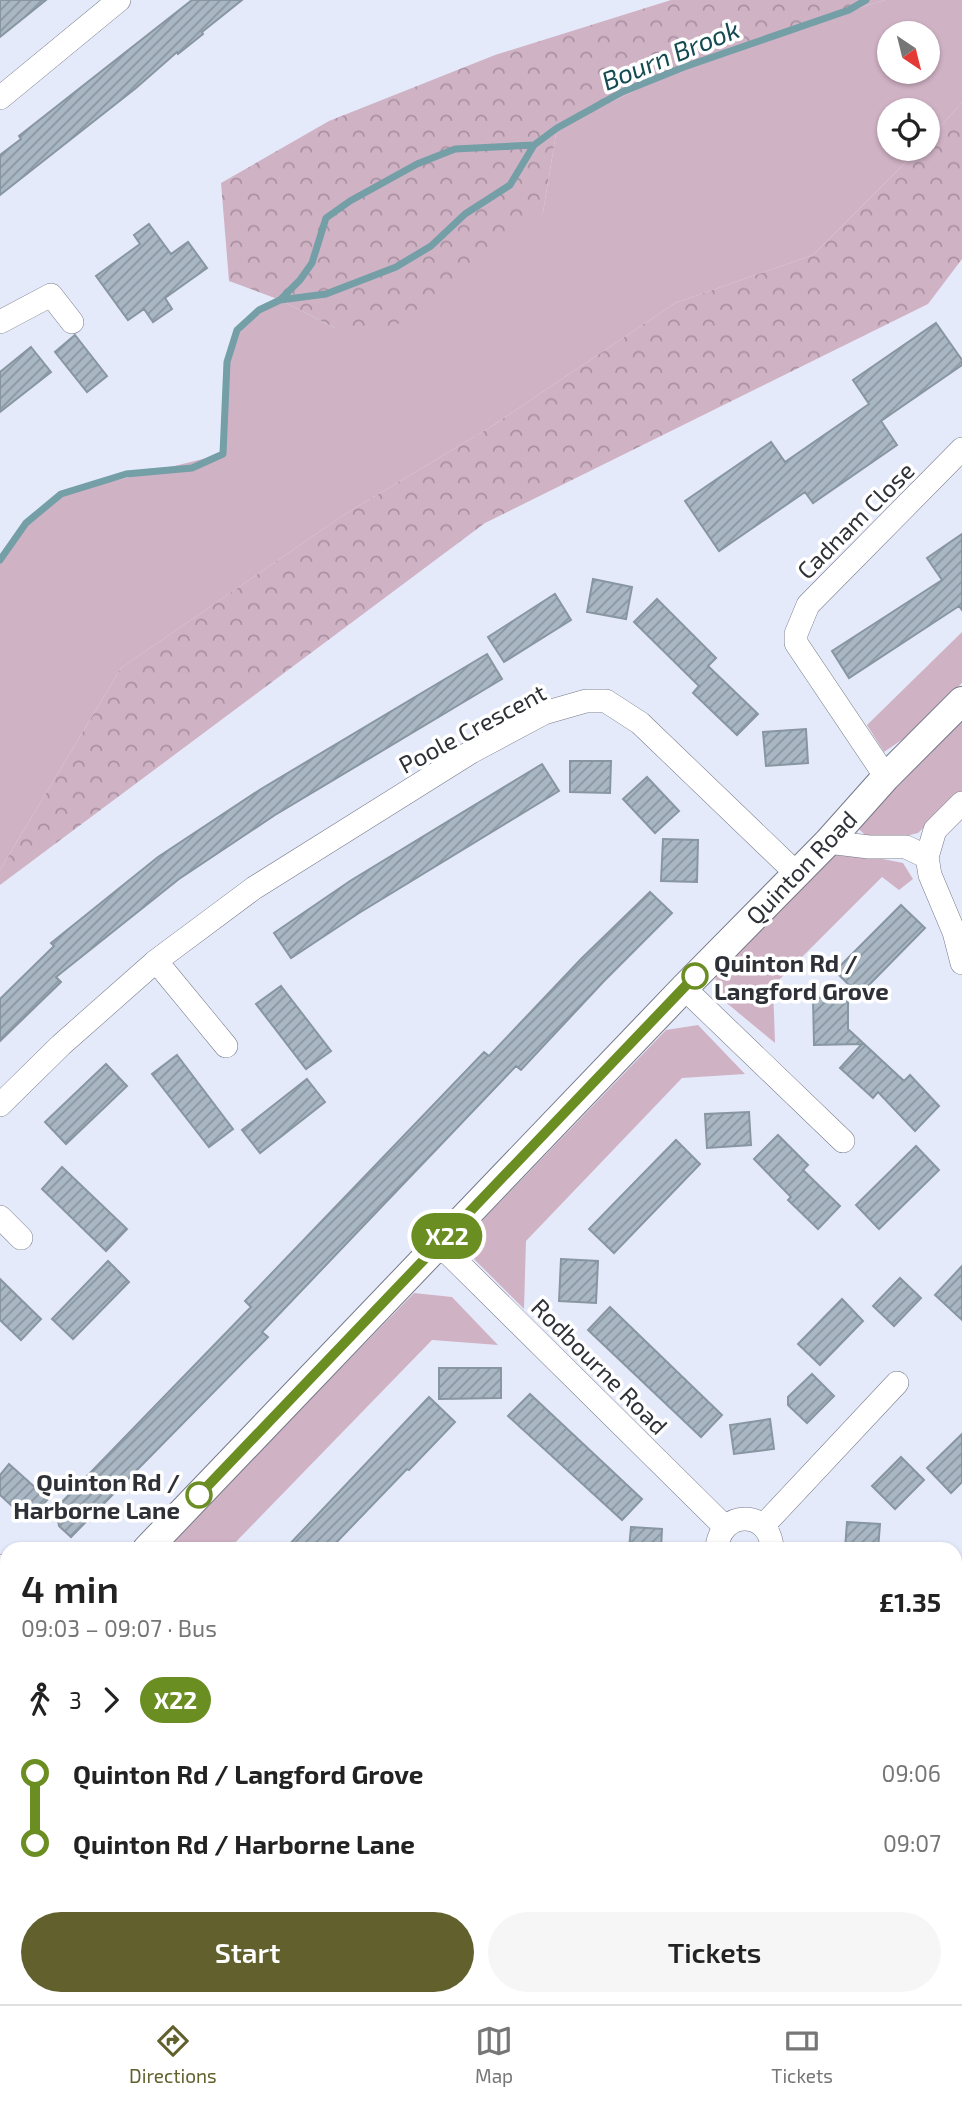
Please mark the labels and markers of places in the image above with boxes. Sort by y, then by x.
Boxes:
place label: Quinton Rd / Langford Grove [714,948,889,1005]
marker: Quinton Rd / Langford Grove [682,963,708,989]
place label: Quinton Rd / Harborne Lane [13,1467,180,1524]
marker: Quinton Rd / Harborne Lane [186,1482,212,1508]

